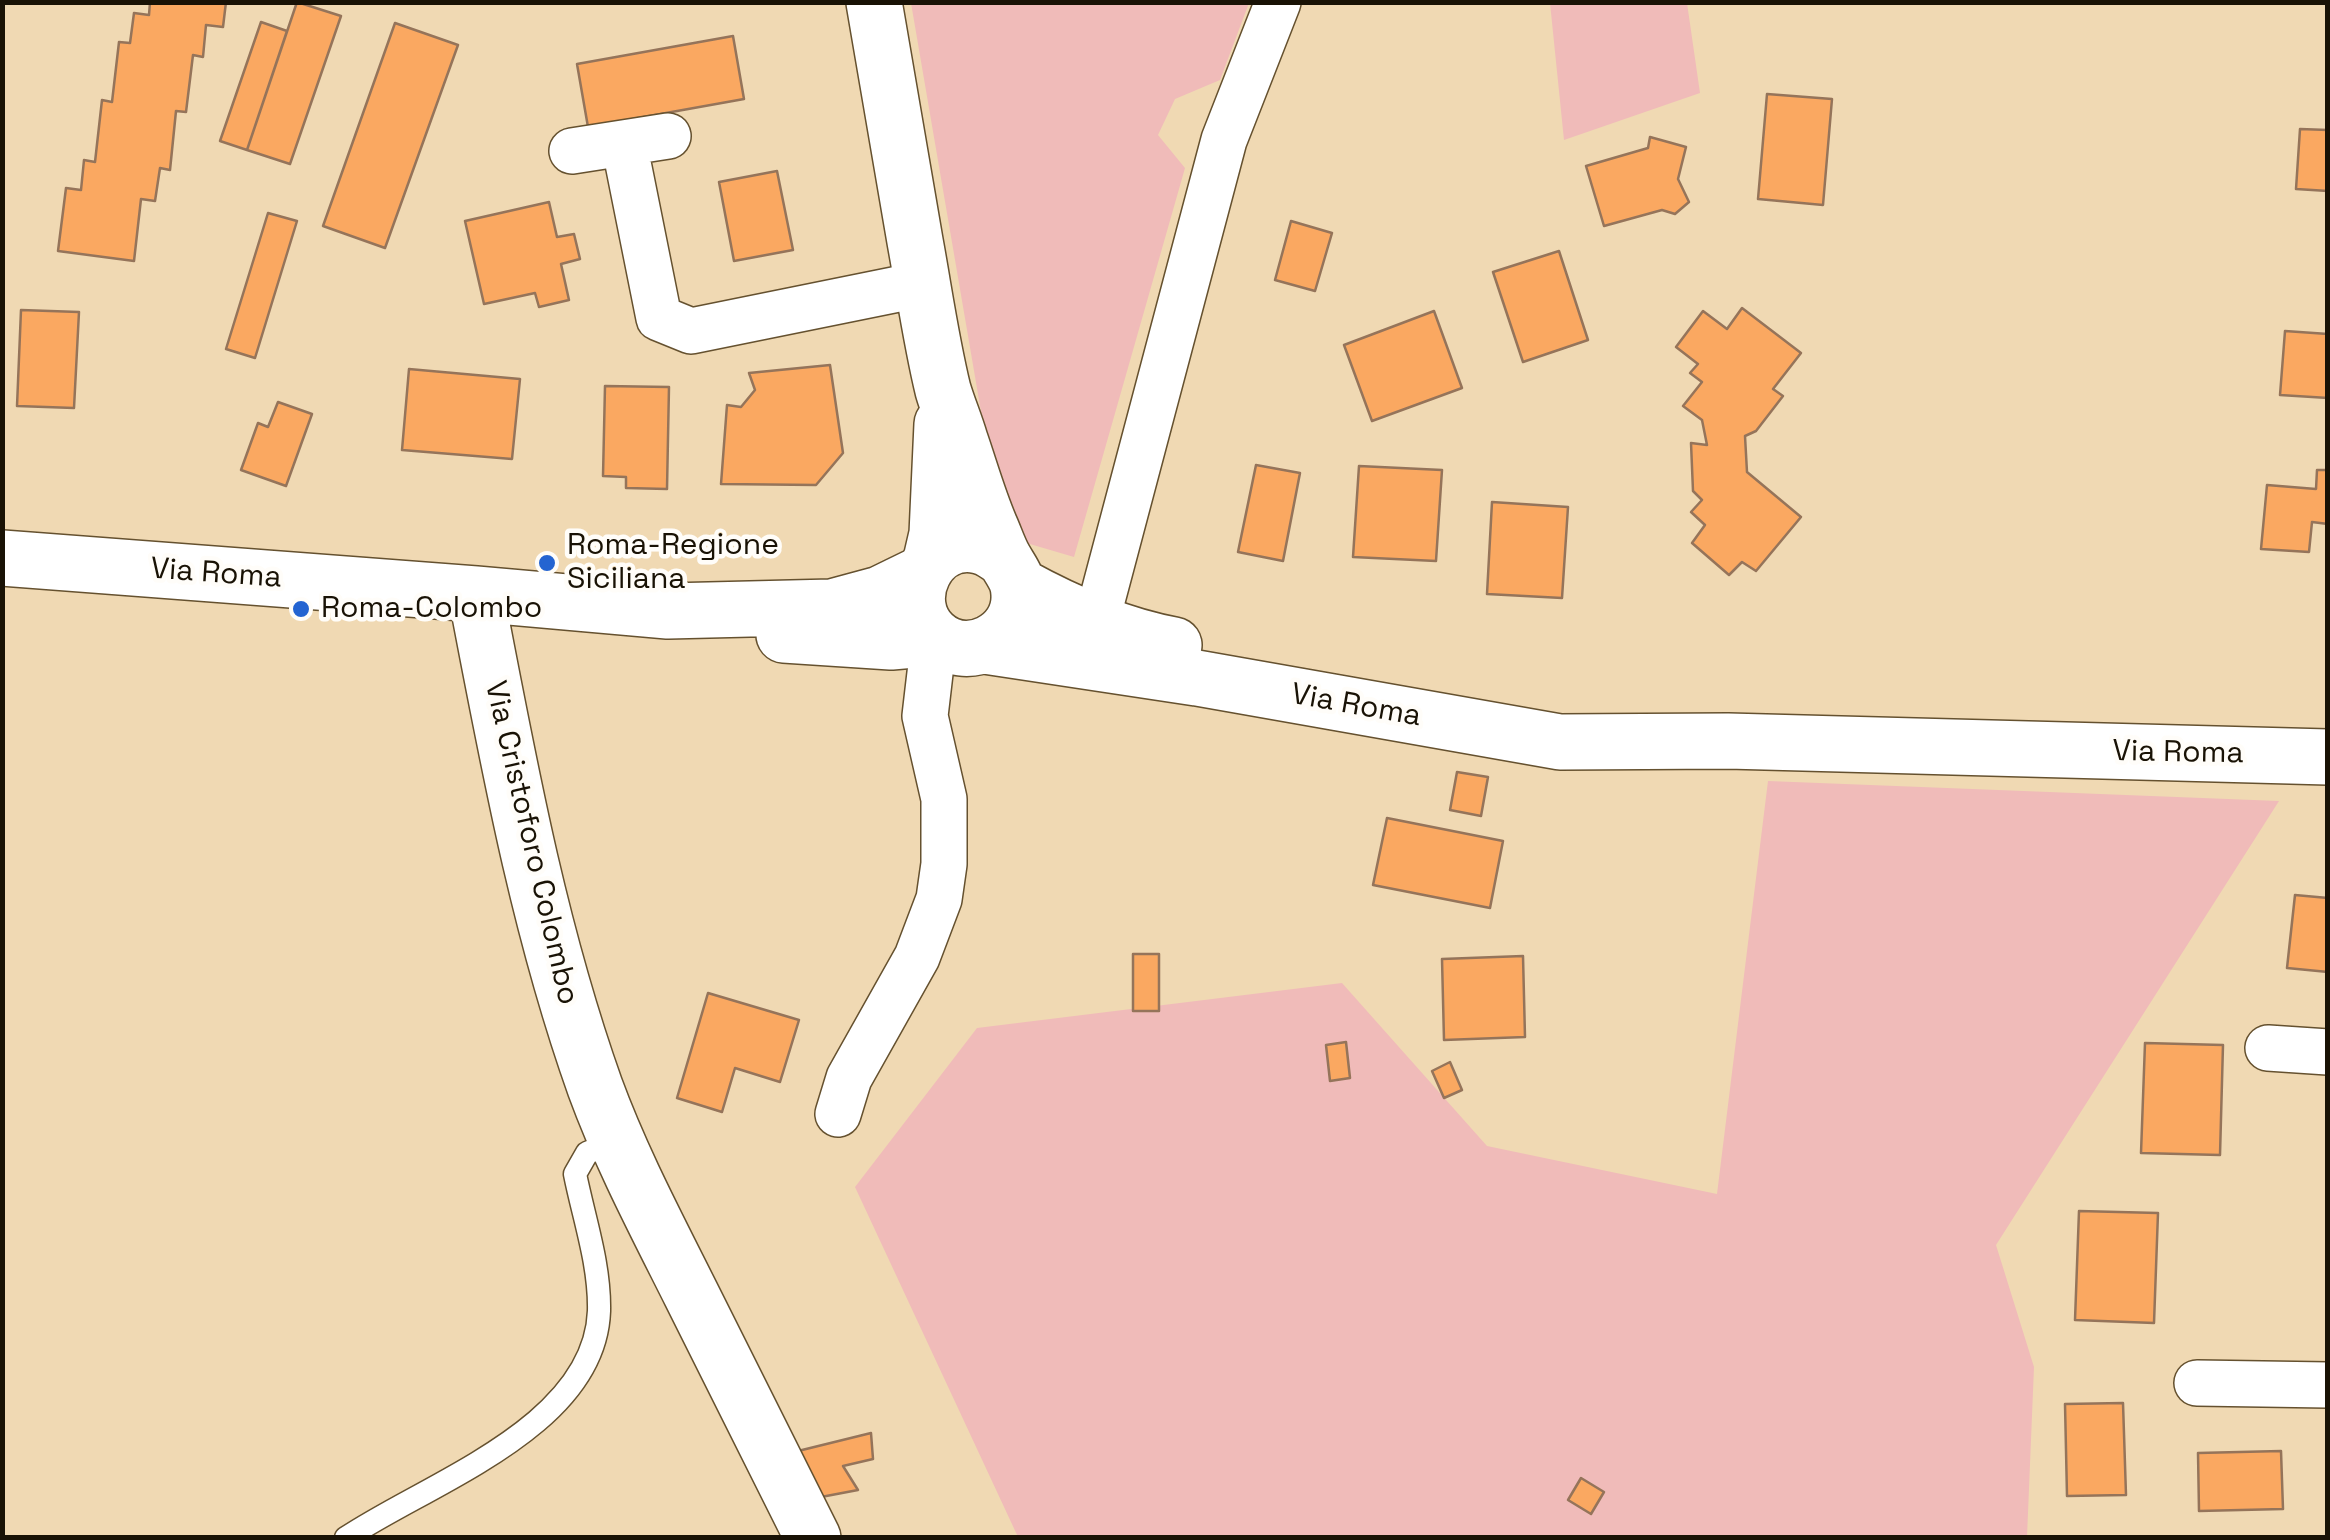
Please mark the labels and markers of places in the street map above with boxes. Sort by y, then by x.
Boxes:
place label: Roma-Regione Siciliana [567,528,779,598]
marker: Roma-Regione Siciliana [536,552,558,574]
place label: Roma-Colombo [321,591,542,627]
marker: Roma-Colombo [290,598,312,620]

